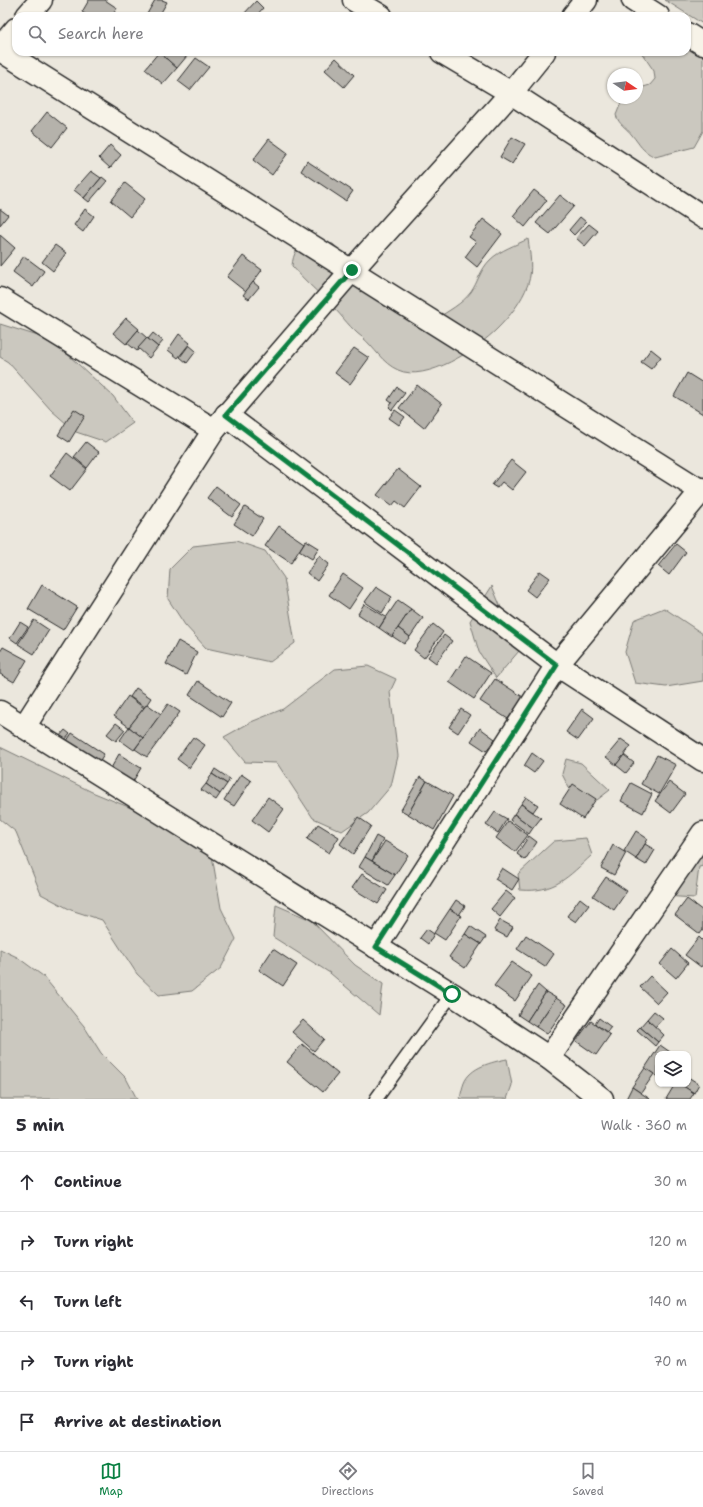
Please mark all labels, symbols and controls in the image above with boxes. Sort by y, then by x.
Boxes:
search box [12,12,691,56]
icon: search [26,23,48,45]
text: Search here [58,24,144,44]
north arrow [607,68,643,104]
route end [343,261,361,279]
route start [443,985,461,1003]
map controls [655,1051,691,1087]
button: layers [655,1051,691,1087]
text: 5 min [16,1114,64,1136]
text: Walk · 360 m [601,1117,687,1134]
icon: ahead [16,1171,38,1193]
text: Continue [54,1172,122,1192]
text: 30 m [653,1173,687,1190]
icon: right [16,1231,38,1253]
text: Turn right [54,1232,134,1252]
text: 120 m [649,1233,687,1250]
icon: left [16,1291,38,1313]
text: Turn left [54,1292,122,1312]
text: 140 m [648,1293,687,1310]
icon: right [16,1351,38,1373]
text: Turn right [54,1352,134,1372]
text: 70 m [653,1353,687,1370]
icon: arrive [16,1411,38,1433]
text: Arrive at destination [54,1412,222,1432]
tab: Map [99,1460,123,1499]
tab: Directions [321,1460,374,1499]
tab: Saved [572,1460,604,1499]

